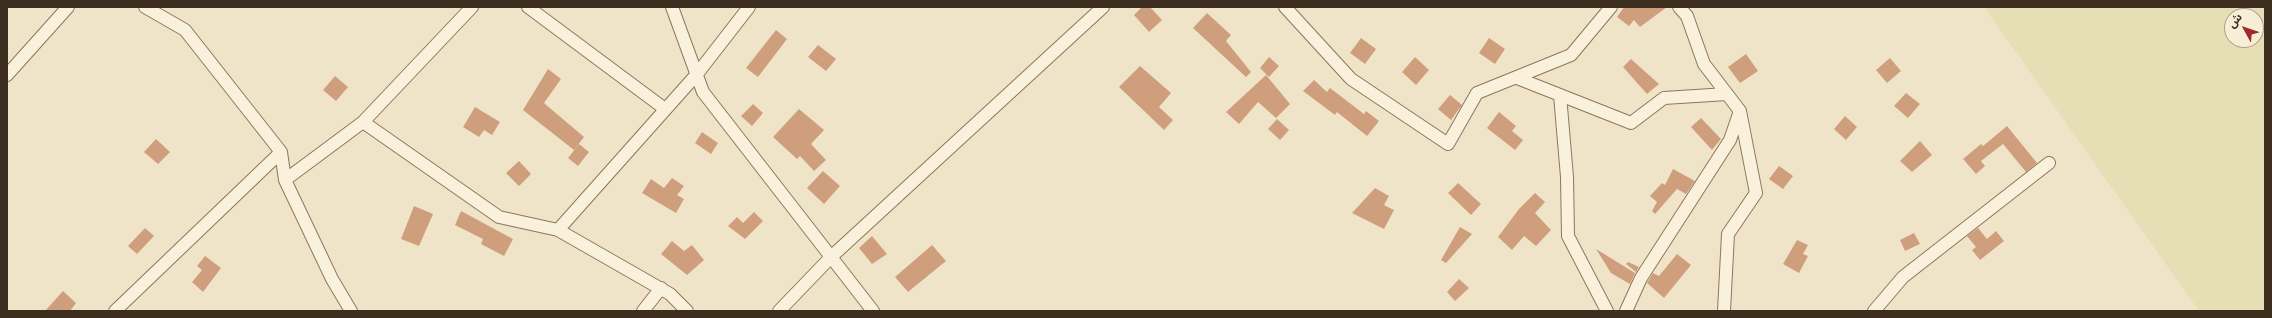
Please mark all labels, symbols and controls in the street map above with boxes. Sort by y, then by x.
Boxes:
north arrow [2224,8,2264,48]
text: ش [2225,11,2245,31]

